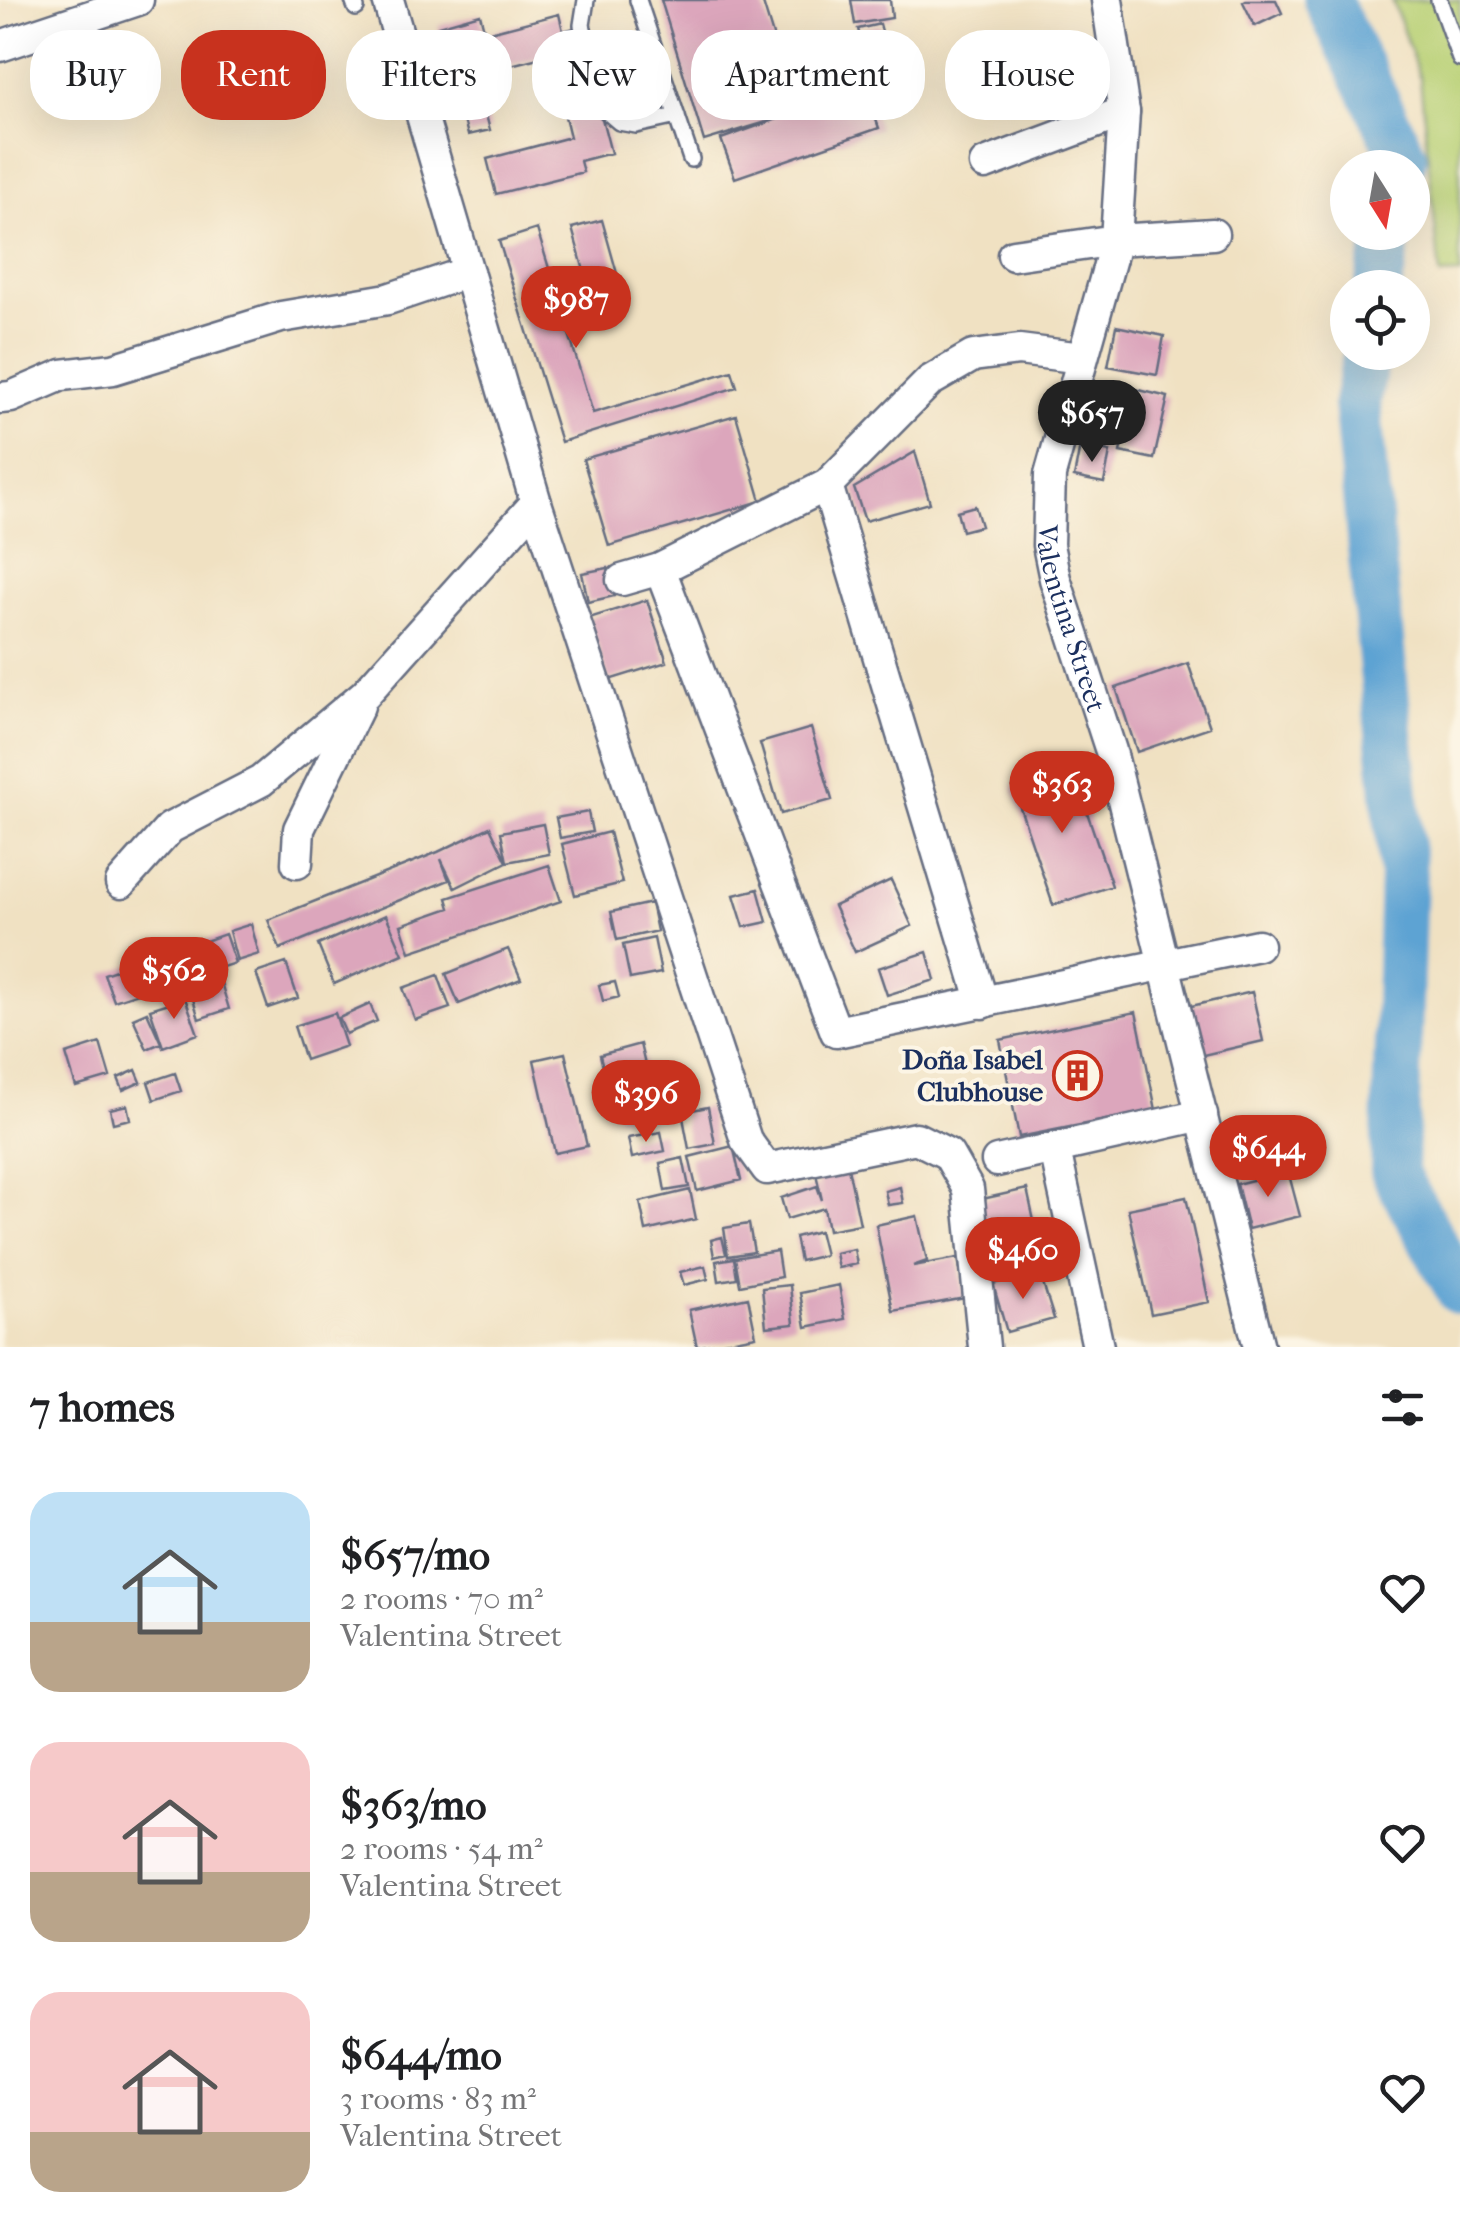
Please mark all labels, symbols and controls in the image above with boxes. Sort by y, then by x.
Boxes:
chip: Buy [30,30,161,120]
chip: Rent [181,30,326,120]
chip: Filters [346,30,512,120]
chip: New [532,30,671,120]
chip: Apartment [691,30,925,120]
chip: House [945,30,1110,120]
north arrow [1330,150,1430,250]
map controls [1330,150,1430,370]
pin: $987 [517,266,635,351]
button: locate [1330,270,1430,370]
text: $987 [543,280,609,317]
pin: $657 [1033,380,1151,465]
text: $657 [1060,394,1124,431]
street label: Valentina Street [1030,523,1113,716]
pin: $363 [1003,751,1121,836]
text: $363 [1031,765,1093,802]
pin: $562 [115,937,233,1022]
text: $562 [141,951,207,988]
place label: Doña Isabel Clubhouse [902,1043,1043,1108]
building icon: Doña Isabel Clubhouse [1052,1049,1104,1101]
pin: $396 [587,1060,705,1145]
text: $396 [614,1074,678,1111]
pin: $644 [1209,1115,1327,1200]
text: $644 [1232,1129,1304,1166]
pin: $460 [964,1217,1082,1302]
text: $460 [987,1231,1059,1268]
icon: filters [1375,1380,1430,1435]
text: 7 homes [30,1383,175,1432]
text: $657/mo [340,1531,490,1580]
icon: home [110,1532,230,1652]
icon: heart [1375,1565,1430,1620]
text: 2 rooms · 70 m² [340,1580,543,1617]
text: Valentina Street [340,1617,562,1654]
text: $363/mo [340,1781,487,1830]
icon: home [110,1782,230,1902]
icon: heart [1375,1815,1430,1870]
text: 2 rooms · 54 m² [340,1830,543,1867]
text: Valentina Street [340,1867,562,1904]
text: $644/mo [340,2031,502,2080]
icon: home [110,2032,230,2152]
icon: heart [1375,2065,1430,2120]
text: 3 rooms · 83 m² [340,2080,536,2117]
text: Valentina Street [340,2117,562,2154]

